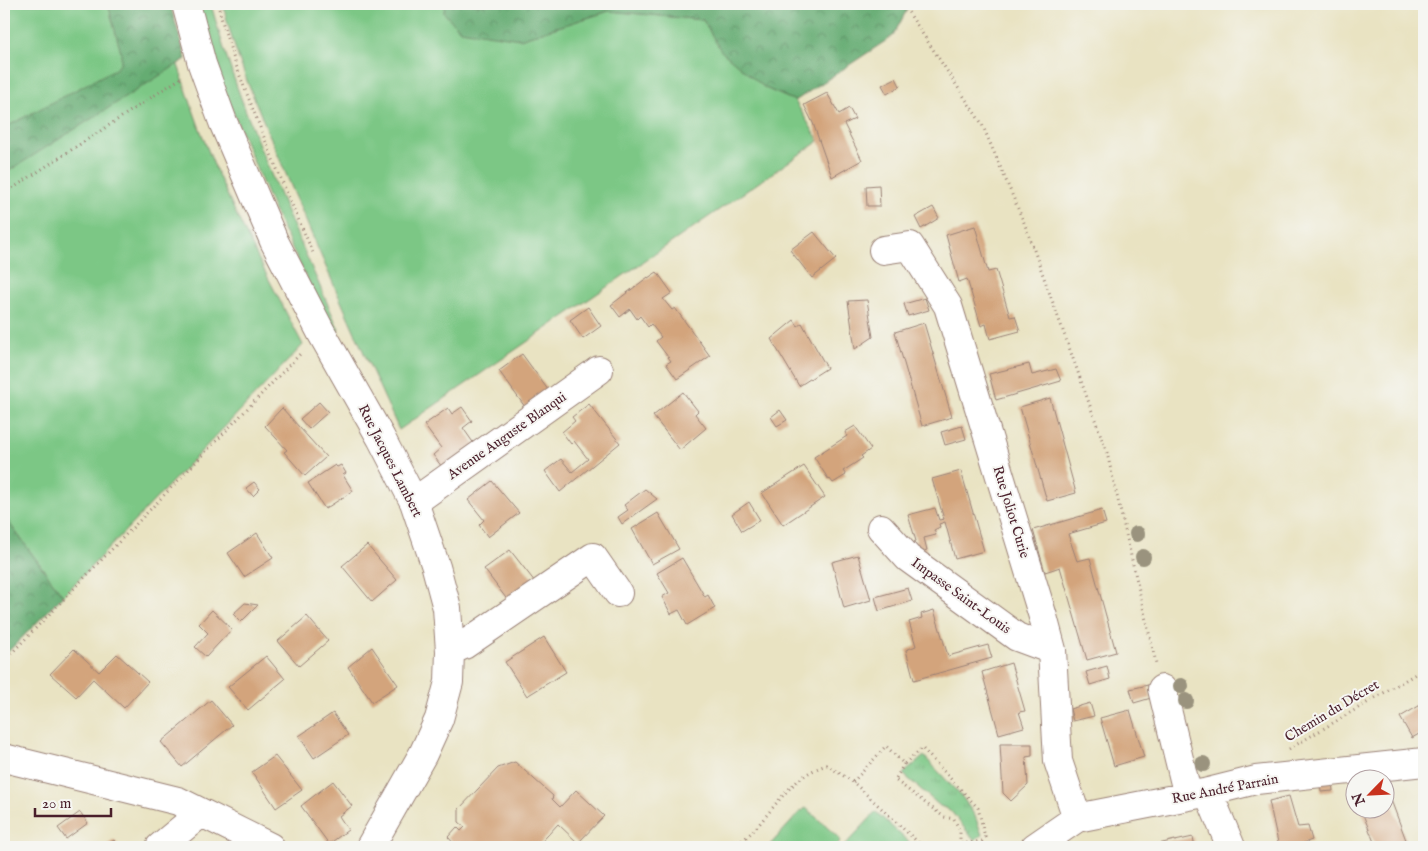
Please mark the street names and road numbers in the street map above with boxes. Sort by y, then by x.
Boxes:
street label: Avenue Auguste Blanqui [443,388,570,484]
street label: Rue Jacques Lambert [354,402,426,520]
street label: Rue Joliot Curie [988,464,1034,561]
street label: Impasse Saint-Louis [908,554,1014,638]
street label: Chemin du Décret [1282,676,1383,746]
street label: Rue André Parrain [1170,770,1280,808]

